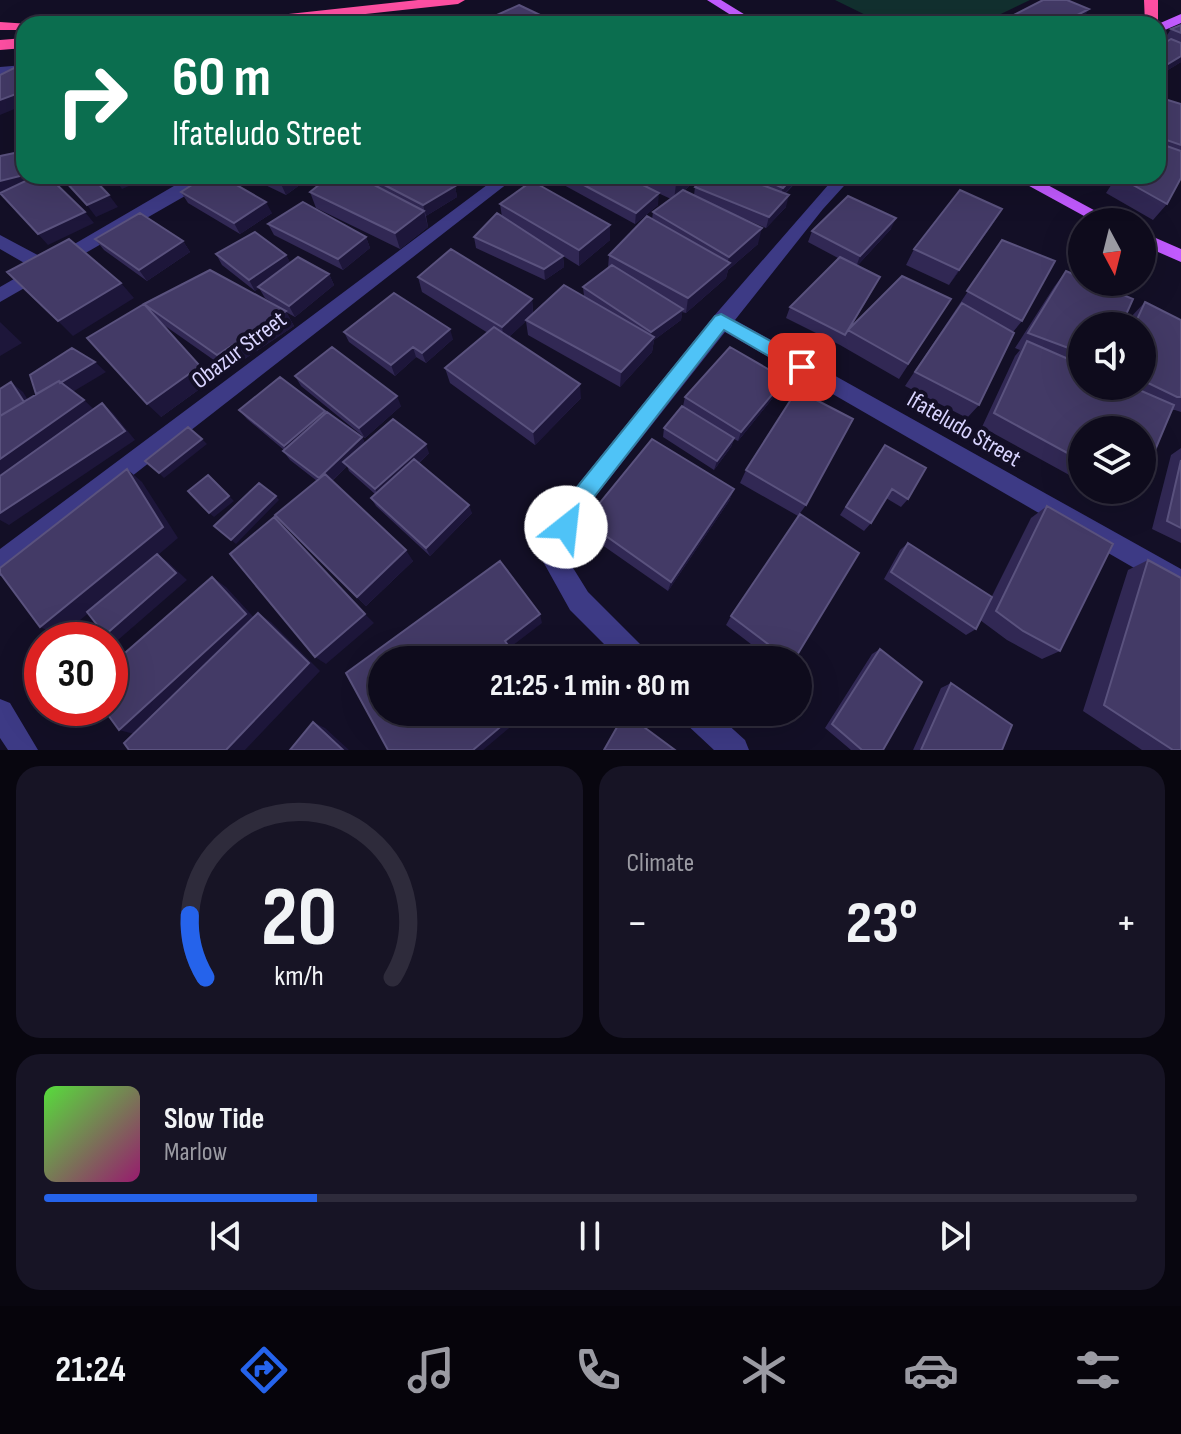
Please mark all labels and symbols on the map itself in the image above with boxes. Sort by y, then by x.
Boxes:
north arrow [1068,208,1156,296]
street label: Obazur Street [186,305,292,395]
pin [768,333,836,401]
street label: Ifateludo Street [902,385,1026,473]
position arrow [524,485,608,569]
speed limit sign: 30 [24,622,128,726]

